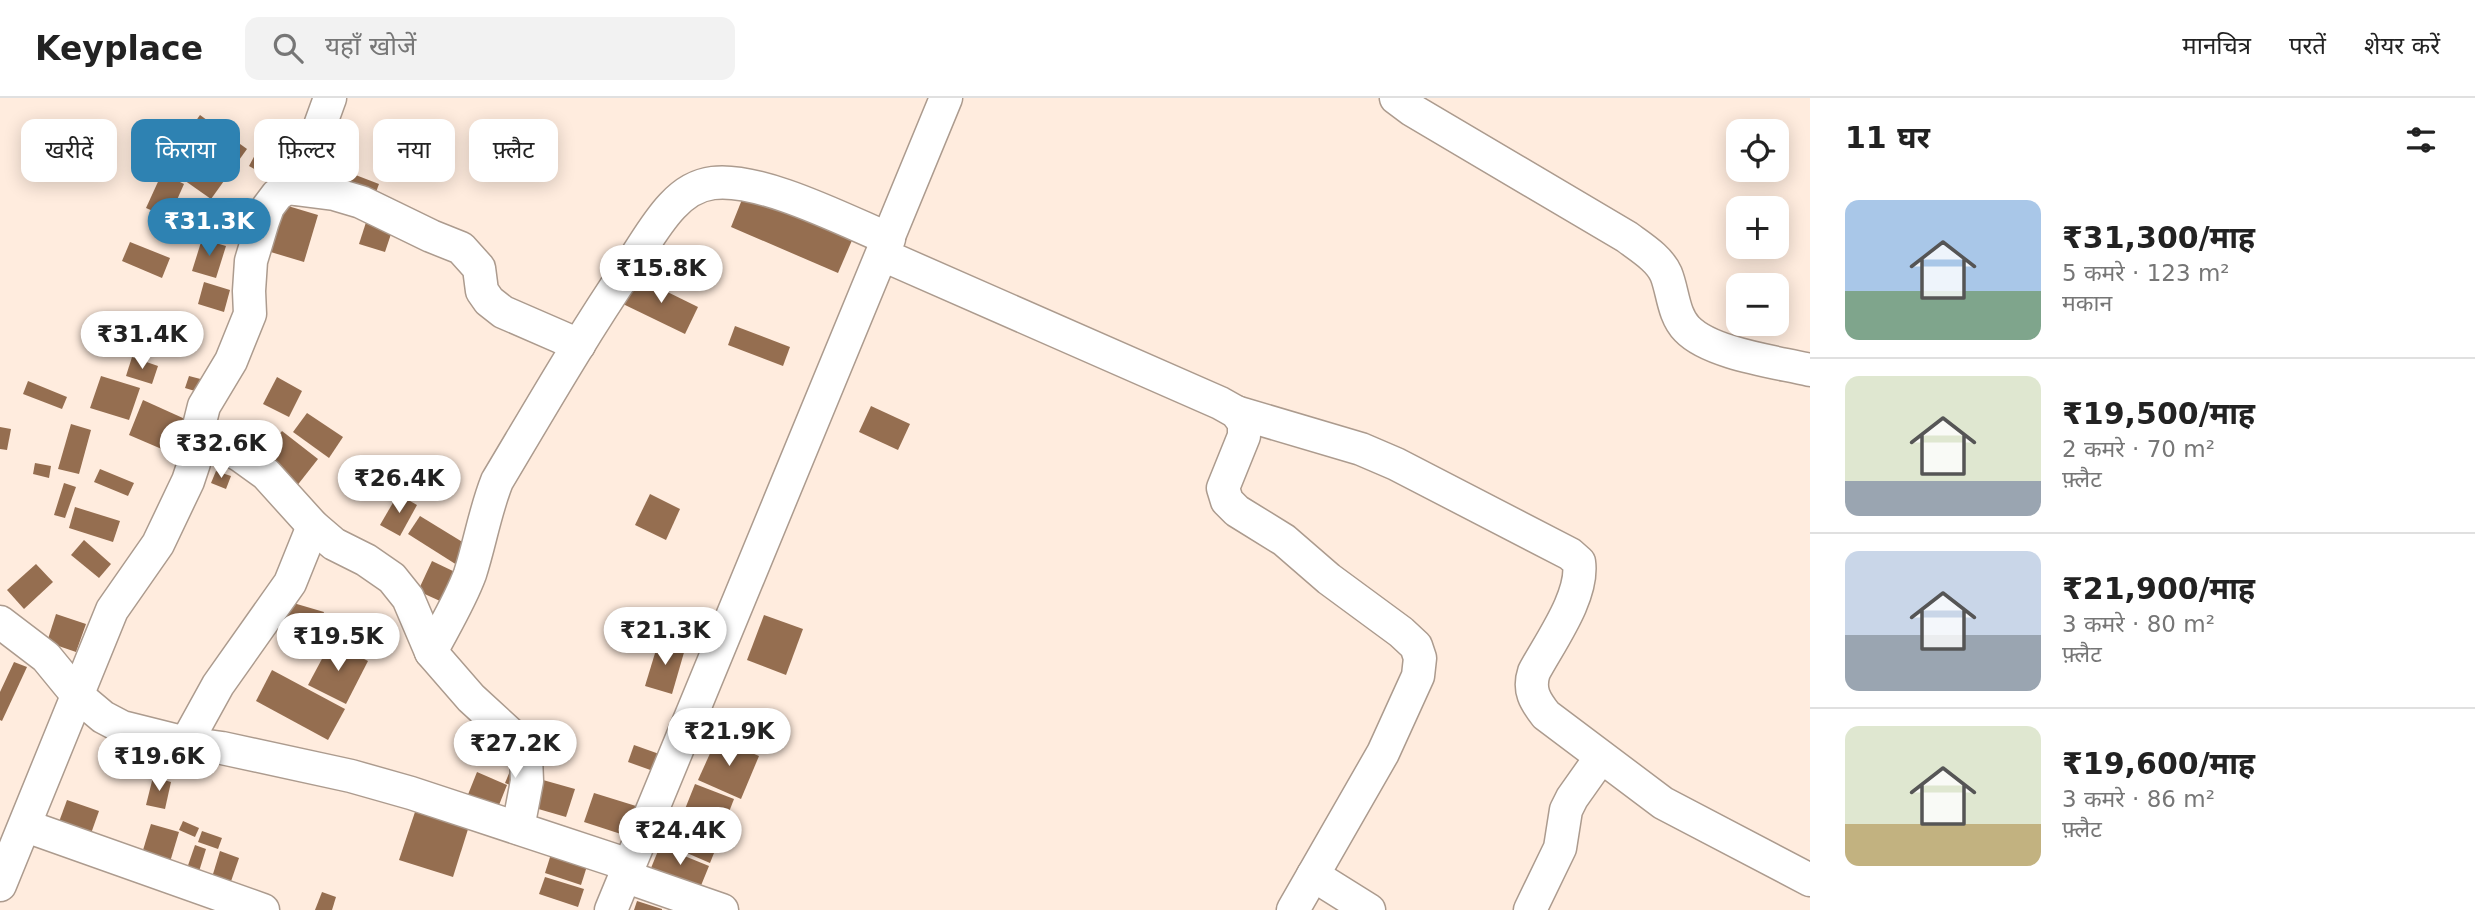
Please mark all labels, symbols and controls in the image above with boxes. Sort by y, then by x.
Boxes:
search box [245,17,735,80]
text: Keyplace [35,29,203,68]
icon: search [269,29,307,67]
text: यहाँ खोजें [325,31,416,61]
text: मानचित्र [2182,32,2251,60]
text: परतें [2289,32,2326,60]
text: शेयर करें [2364,32,2440,60]
chip: खरीदें [21,119,117,182]
chip: किराया [131,119,240,182]
chip: फ़िल्टर [254,119,359,182]
chip: नया [373,119,455,182]
chip: फ़्लैट [469,119,558,182]
map controls [1726,119,1789,336]
button: locate [1726,119,1789,182]
text: 11 घर [1845,120,1930,155]
icon: filters [2402,121,2440,159]
button: + [1726,196,1789,259]
pin: ₹31.3K [152,198,266,258]
text: ₹31.3K [164,208,254,234]
text: ₹31,300/माह [2062,220,2255,255]
icon: home [1901,228,1985,312]
pin: ₹15.8K [604,246,718,305]
text: ₹15.8K [616,255,706,281]
text: 5 कमरे · 123 m² [2062,260,2230,286]
button: − [1726,273,1789,336]
text: मकान [2062,290,2112,316]
pin: ₹31.4K [85,312,199,371]
text: ₹31.4K [97,321,187,347]
text: ₹19,500/माह [2062,396,2255,431]
icon: home [1901,404,1985,488]
pin: ₹32.6K [164,420,278,480]
text: ₹32.6K [176,430,266,456]
text: 2 कमरे · 70 m² [2062,436,2215,462]
pin: ₹26.4K [342,456,456,515]
text: ₹26.4K [354,465,444,491]
text: फ़्लैट [2062,466,2102,492]
text: ₹21,900/माह [2062,571,2255,606]
icon: home [1901,579,1985,663]
pin: ₹21.3K [608,608,722,667]
text: 3 कमरे · 80 m² [2062,611,2215,637]
pin: ₹19.5K [281,614,395,673]
text: ₹21.3K [620,617,710,643]
text: ₹19.5K [293,623,383,649]
text: फ़्लैट [2062,641,2102,667]
pin: ₹21.9K [672,708,786,768]
text: ₹21.9K [684,718,774,744]
pin: ₹27.2K [458,720,572,780]
text: ₹27.2K [470,730,560,756]
pin: ₹19.6K [102,734,216,793]
text: ₹19.6K [114,743,204,769]
text: ₹19,600/माह [2062,746,2255,781]
icon: home [1901,754,1985,838]
text: 3 कमरे · 86 m² [2062,786,2215,812]
pin: ₹24.4K [623,808,737,867]
text: फ़्लैट [2062,816,2102,842]
text: ₹24.4K [635,817,725,843]

